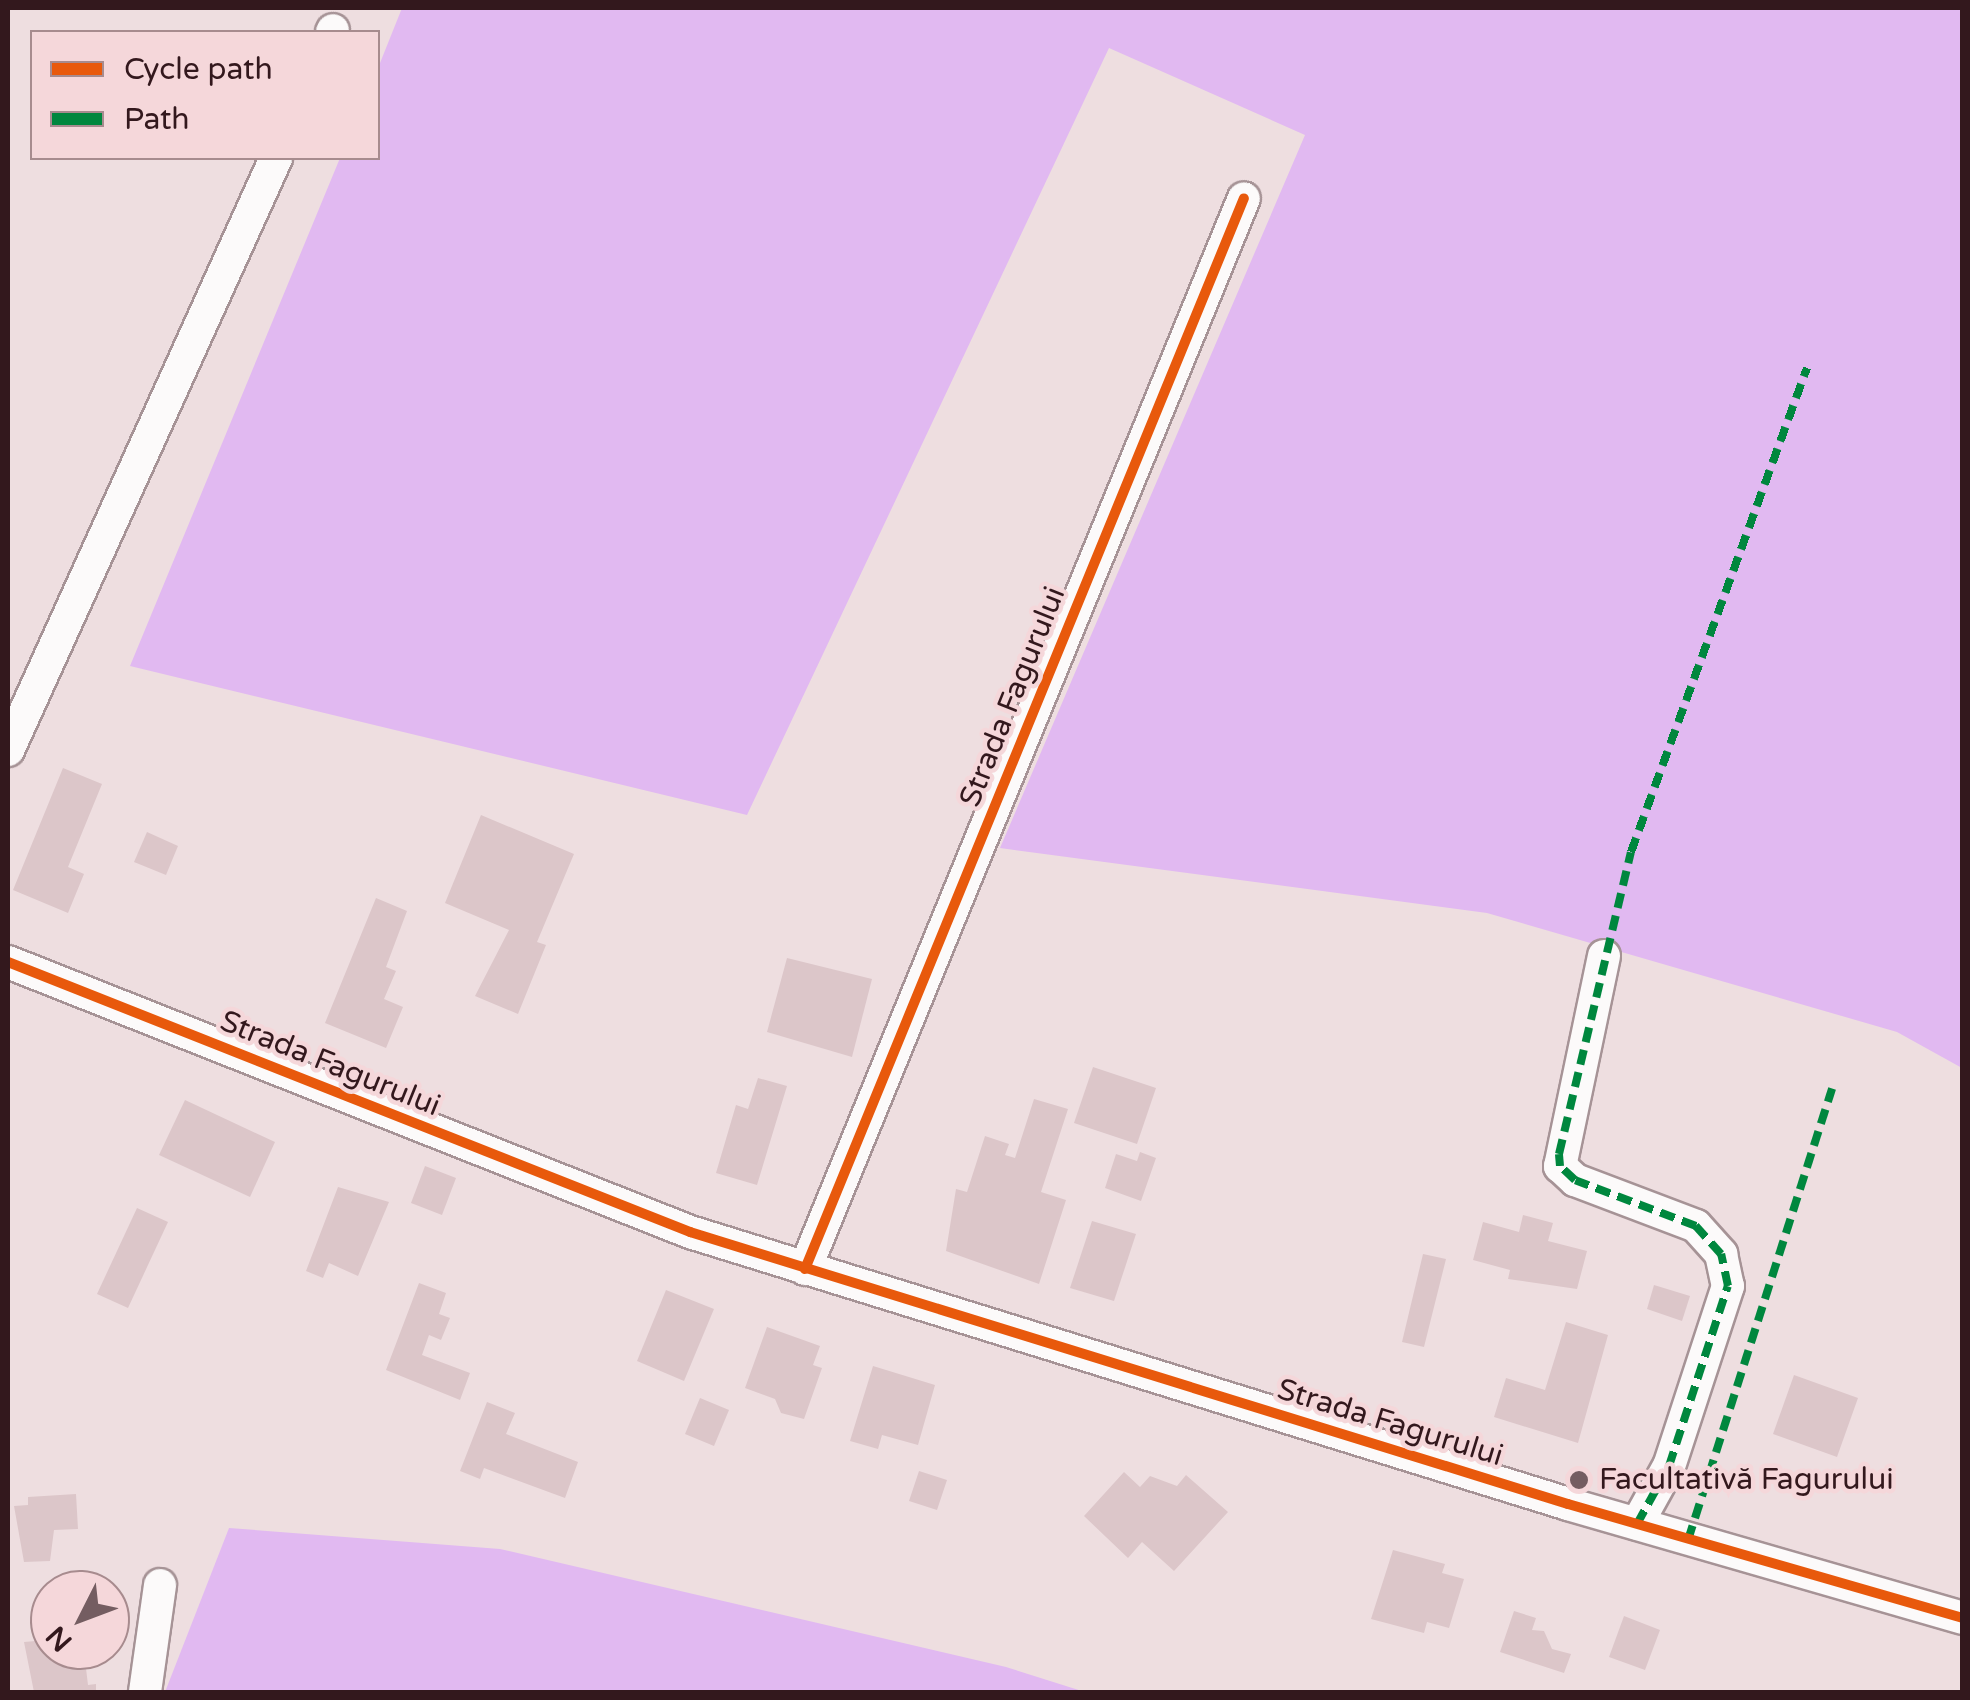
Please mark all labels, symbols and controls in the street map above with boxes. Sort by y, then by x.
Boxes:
legend [30,30,380,160]
text: Cycle path [124,51,273,88]
text: Path [124,101,190,138]
street label: Strada Fagurului [952,582,1074,812]
street label: Strada Fagurului [215,1003,445,1125]
street label: Strada Fagurului [1273,1372,1507,1474]
place label: Facultativă Fagurului [1599,1462,1894,1498]
marker: Facultativă Fagurului [1568,1469,1590,1491]
north arrow [30,1570,130,1670]
text: N [39,1619,79,1658]

